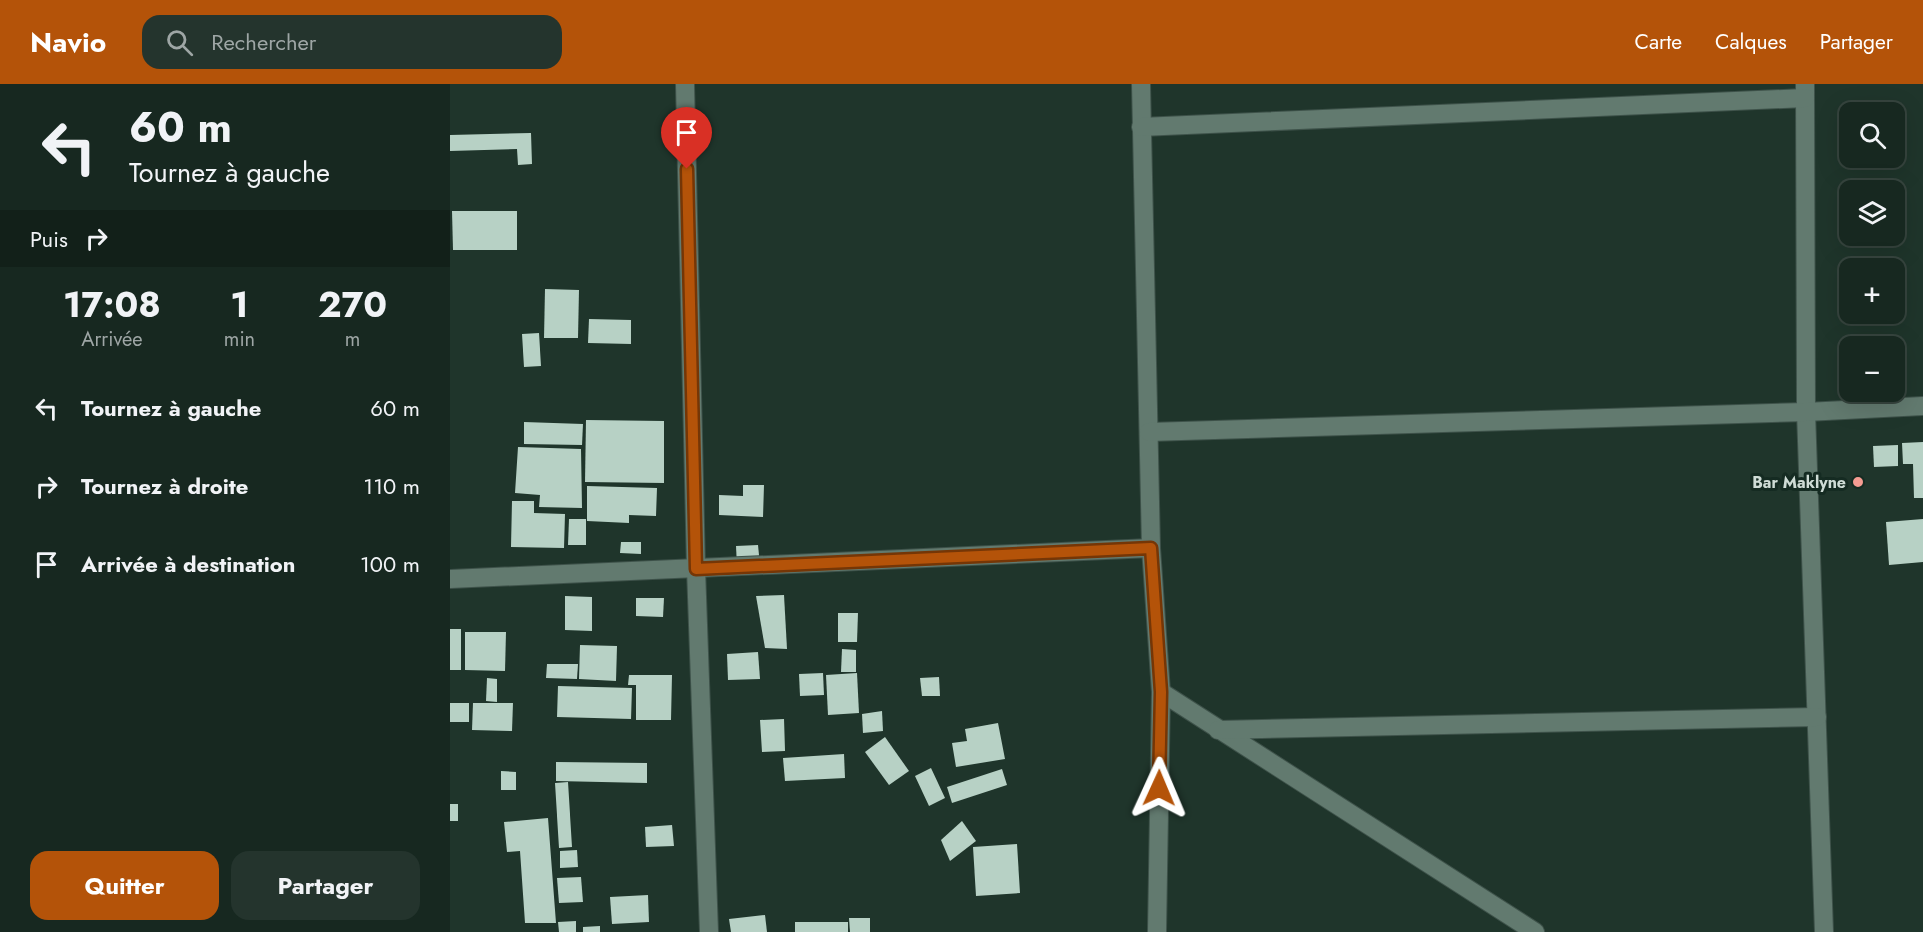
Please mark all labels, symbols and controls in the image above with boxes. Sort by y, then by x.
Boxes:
search box [142,15,562,69]
text: Navio [30,22,106,63]
icon: search [163,26,196,59]
text: Rechercher [211,26,316,58]
text: Carte [1635,27,1682,57]
text: Calques [1715,27,1787,57]
text: Partager [1820,27,1893,57]
text: 60 m [129,97,232,158]
map controls [1839,102,1905,402]
button: search [1839,102,1905,168]
pin [661,107,712,169]
icon: left [30,108,108,186]
icon: arrive [670,116,703,149]
text: Tournez à gauche [129,153,330,192]
button: layers [1839,180,1905,246]
icon: right [80,222,113,255]
text: Puis [30,223,68,255]
button: + [1839,258,1905,324]
text: 17:08 [63,278,161,330]
text: 1 [230,278,249,330]
text: 270 [318,278,387,330]
text: Arrivée [81,325,143,354]
text: min [224,325,255,354]
text: m [345,325,360,354]
button: − [1839,336,1905,402]
icon: left [30,392,63,425]
text: Tournez à gauche [81,392,261,424]
text: 60 m [370,392,420,424]
icon: right [30,470,63,503]
text: Tournez à droite [81,470,248,502]
text: 110 m [363,470,420,502]
place label: Bar Maklyne [1752,471,1846,494]
marker: Bar Maklyne [1851,475,1865,489]
icon: arrive [30,548,63,581]
text: Arrivée à destination [81,548,295,580]
text: 100 m [360,548,420,580]
position arrow [1127,756,1191,820]
button: Quitter [30,851,219,920]
button: Partager [231,851,420,920]

